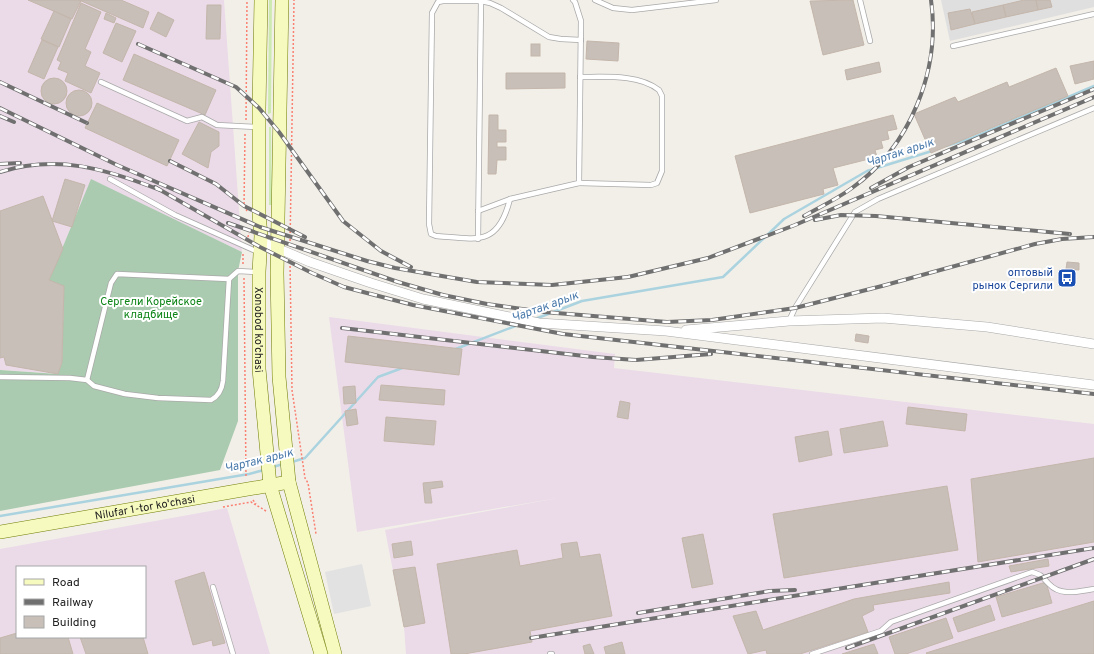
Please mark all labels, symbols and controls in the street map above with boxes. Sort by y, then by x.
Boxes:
water label: Чартак арык [865,134,936,171]
place label: оптовый рынок Сергили [972,266,1053,293]
bus stop icon: оптовый рынок Сергили [1056,267,1078,289]
street label: Xonobod ko'chasi [251,287,265,374]
water label: Чартак арык [510,287,581,326]
park label: Сергели Корейское кладбище [100,295,202,322]
water label: Чартак арык [223,445,295,477]
street label: Nilufar 1-tor ko'chasi [94,492,196,523]
legend [16,566,146,638]
text: Road [52,575,80,591]
text: Railway [52,595,93,611]
text: Building [52,615,96,631]

